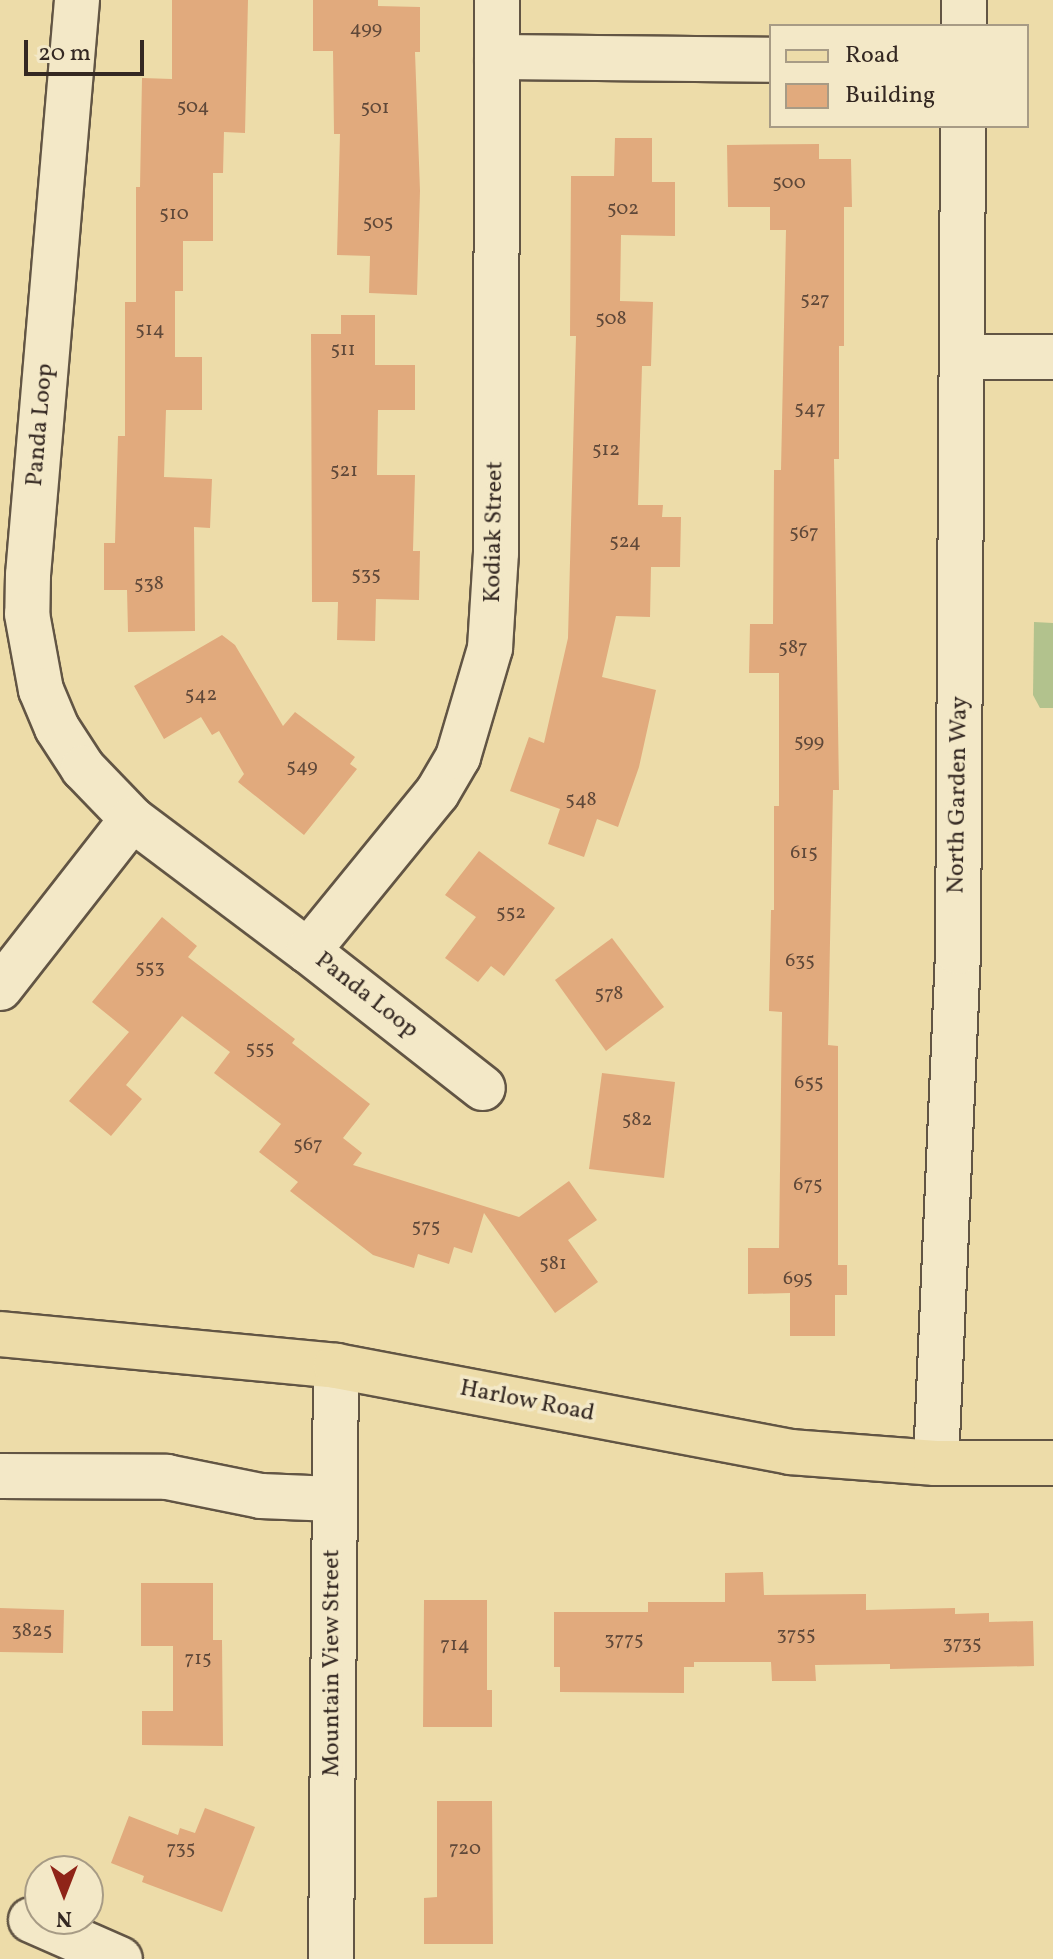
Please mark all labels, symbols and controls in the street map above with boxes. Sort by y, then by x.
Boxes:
house number: 499 [350,17,382,41]
scale bar [28,24,148,74]
legend [769,24,1029,128]
text: 20 m [38,37,91,71]
text: Road [845,39,899,73]
text: Building [845,79,935,113]
house number: 504 [177,95,209,119]
house number: 501 [361,96,389,120]
house number: 500 [772,171,806,195]
house number: 502 [607,197,639,221]
house number: 510 [159,202,189,226]
house number: 505 [363,211,393,235]
house number: 527 [800,288,830,312]
house number: 508 [595,307,627,331]
house number: 514 [135,318,165,342]
house number: 511 [330,338,356,362]
street label: Panda Loop [21,362,61,488]
house number: 547 [794,397,826,421]
house number: 512 [592,438,620,462]
house number: 521 [330,459,358,483]
street label: Kodiak Street [479,461,511,603]
house number: 567 [789,521,819,545]
house number: 524 [609,530,641,554]
house number: 535 [351,563,381,587]
house number: 538 [134,572,164,596]
house number: 587 [778,636,808,660]
house number: 542 [185,683,217,707]
street label: North Garden Way [943,696,975,894]
house number: 599 [794,730,824,754]
house number: 549 [286,755,318,779]
house number: 548 [565,788,597,812]
house number: 615 [790,841,818,865]
house number: 552 [496,901,526,925]
street label: Panda Loop [309,947,423,1045]
house number: 635 [785,949,815,973]
house number: 553 [135,956,165,980]
house number: 578 [595,982,623,1006]
house number: 555 [246,1037,274,1061]
house number: 655 [794,1071,824,1095]
house number: 582 [622,1108,652,1132]
house number: 567 [293,1133,323,1157]
house number: 675 [793,1173,823,1197]
house number: 575 [412,1215,440,1239]
house number: 581 [539,1252,567,1276]
house number: 695 [783,1267,813,1291]
street label: Harlow Road [457,1375,597,1429]
street label: Mountain View Street [319,1548,347,1778]
house number: 3825 [12,1619,52,1643]
house number: 3755 [776,1623,816,1647]
house number: 3775 [604,1628,644,1652]
house number: 3735 [942,1632,982,1656]
house number: 714 [440,1633,470,1657]
house number: 715 [184,1647,212,1671]
house number: 735 [167,1837,195,1861]
house number: 720 [449,1837,481,1861]
north arrow [24,1855,104,1935]
text: N [56,1902,72,1933]

